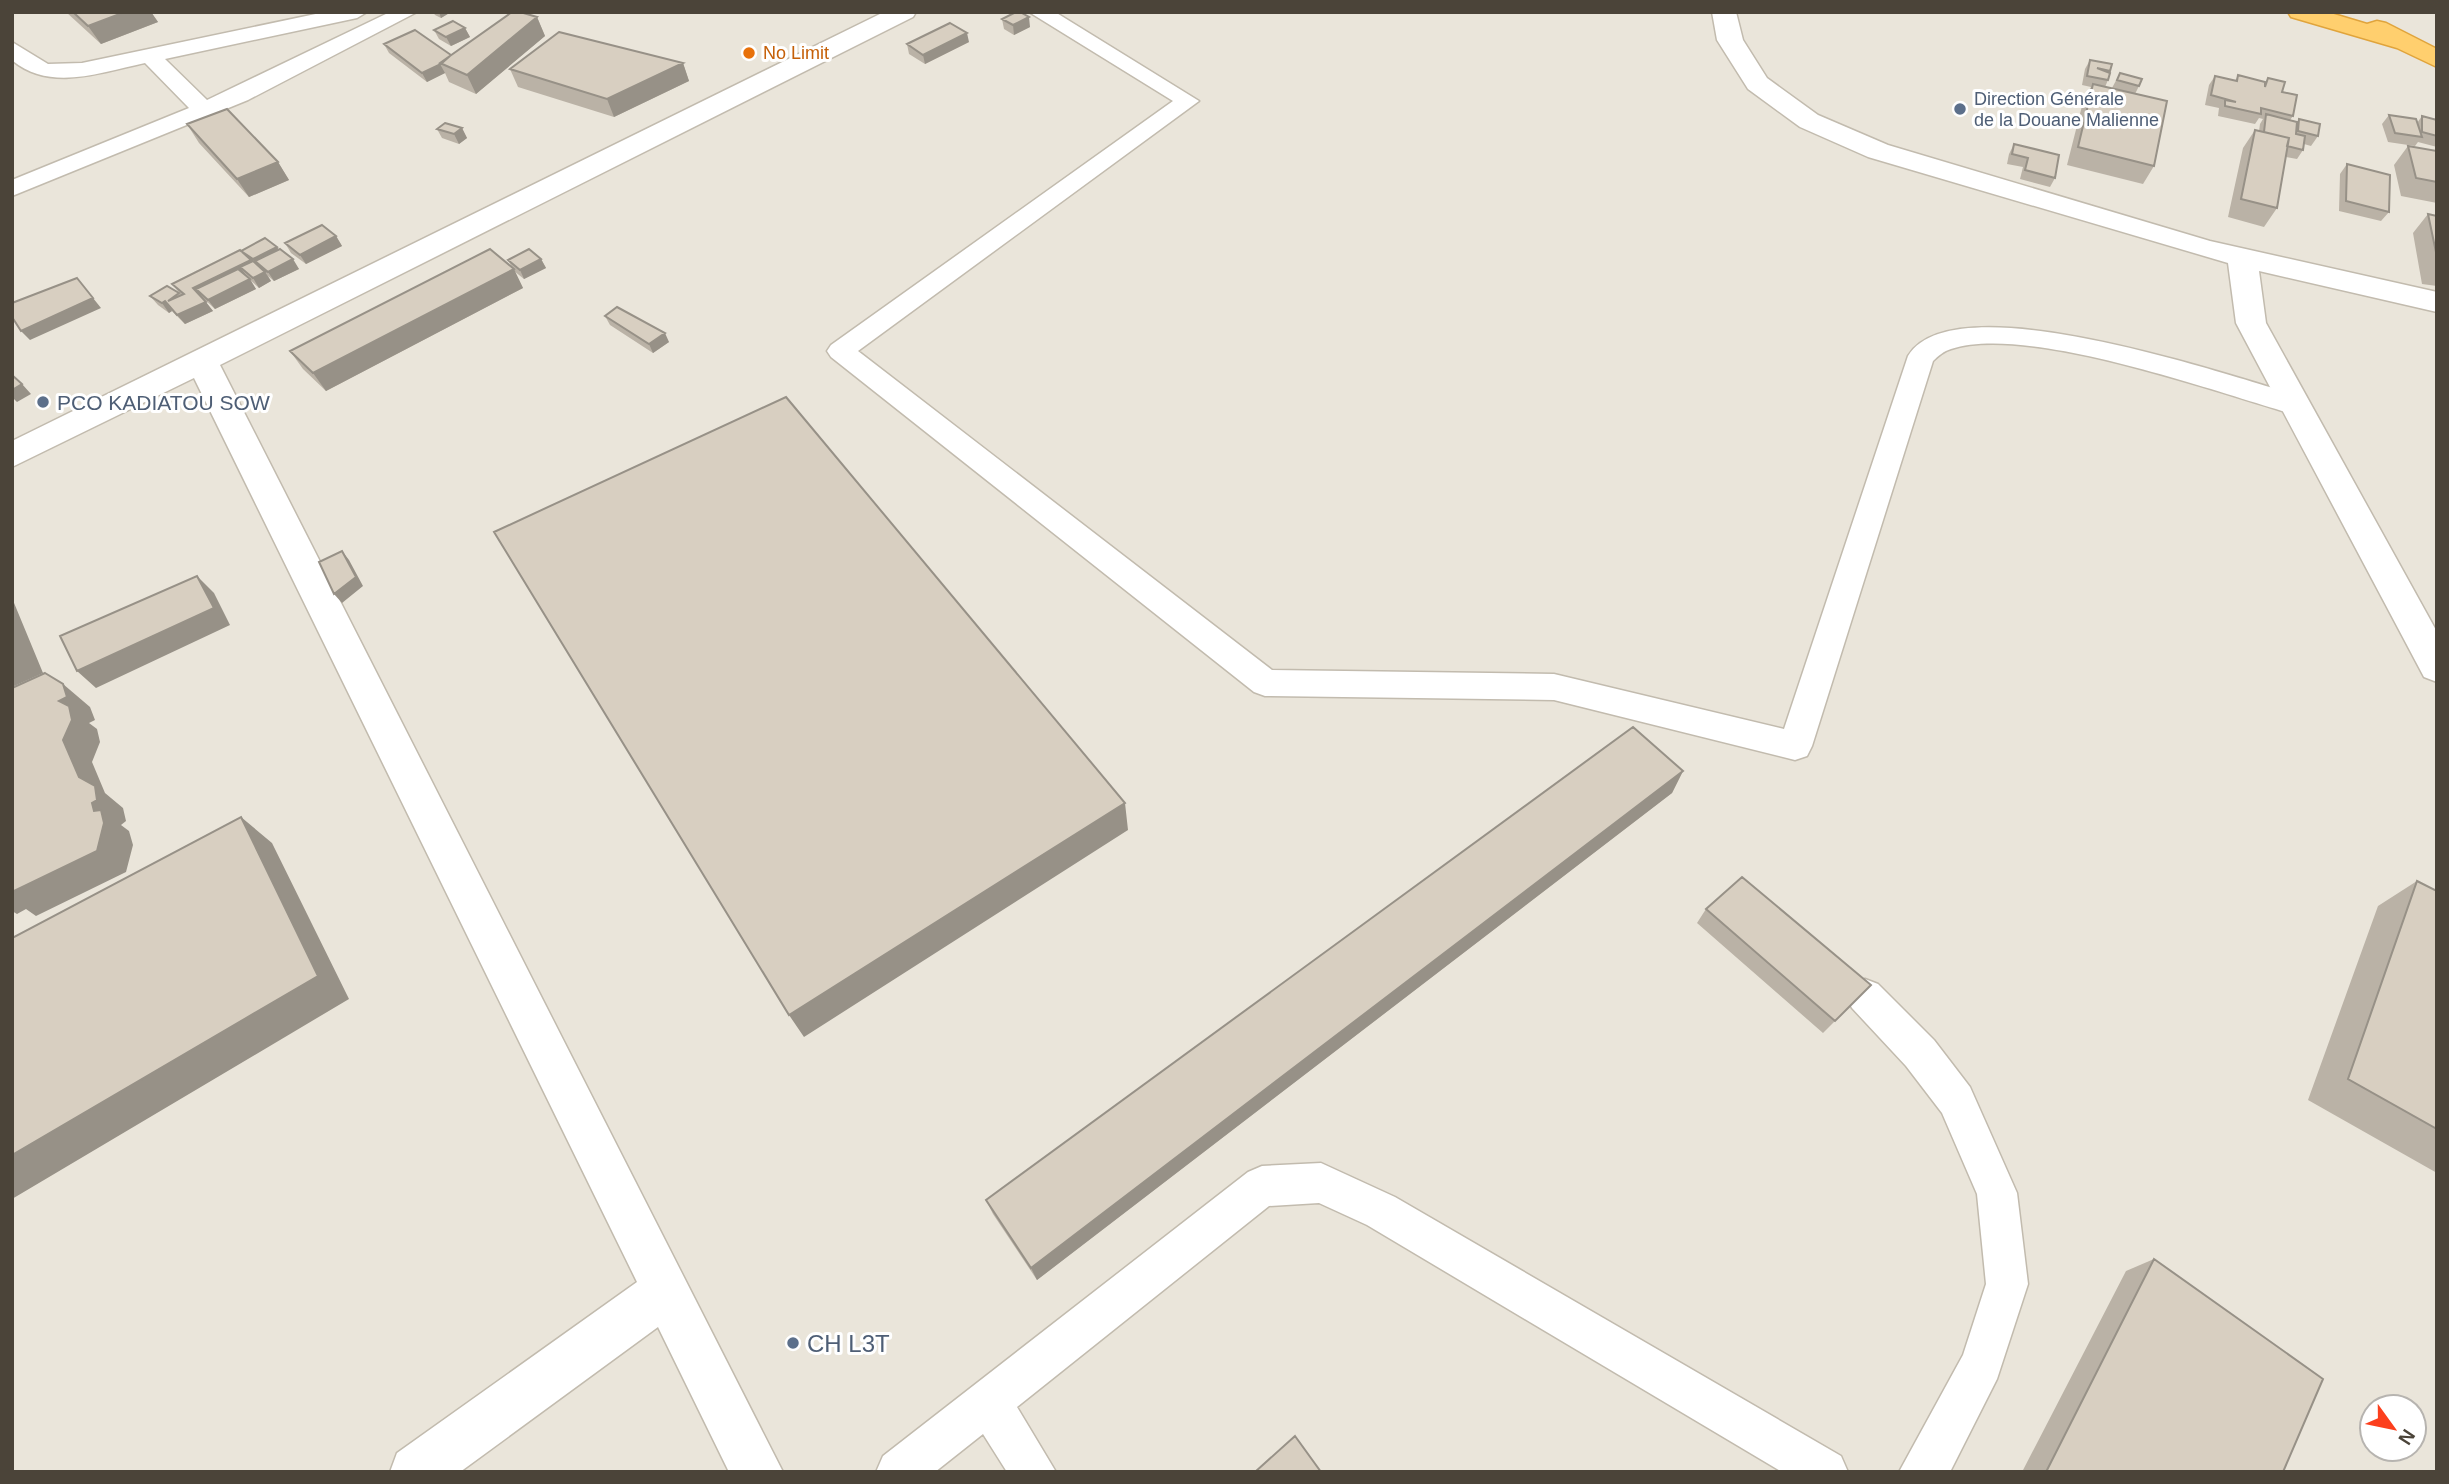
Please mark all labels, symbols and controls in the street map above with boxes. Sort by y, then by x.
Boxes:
place label: No Limit [763,43,829,63]
marker: No Limit [741,45,757,61]
place label: Direction Générale de la Douane Malienne [1974,89,2159,130]
marker: Direction Générale de la Douane Malienne [1952,101,1968,117]
place label: PCO KADIATOU SOW [57,391,270,414]
marker: PCO KADIATOU SOW [35,394,51,410]
place label: CH L3T [807,1330,890,1357]
marker: CH L3T [785,1335,801,1351]
north arrow [2358,1393,2428,1463]
text: N [2394,1426,2419,1448]

